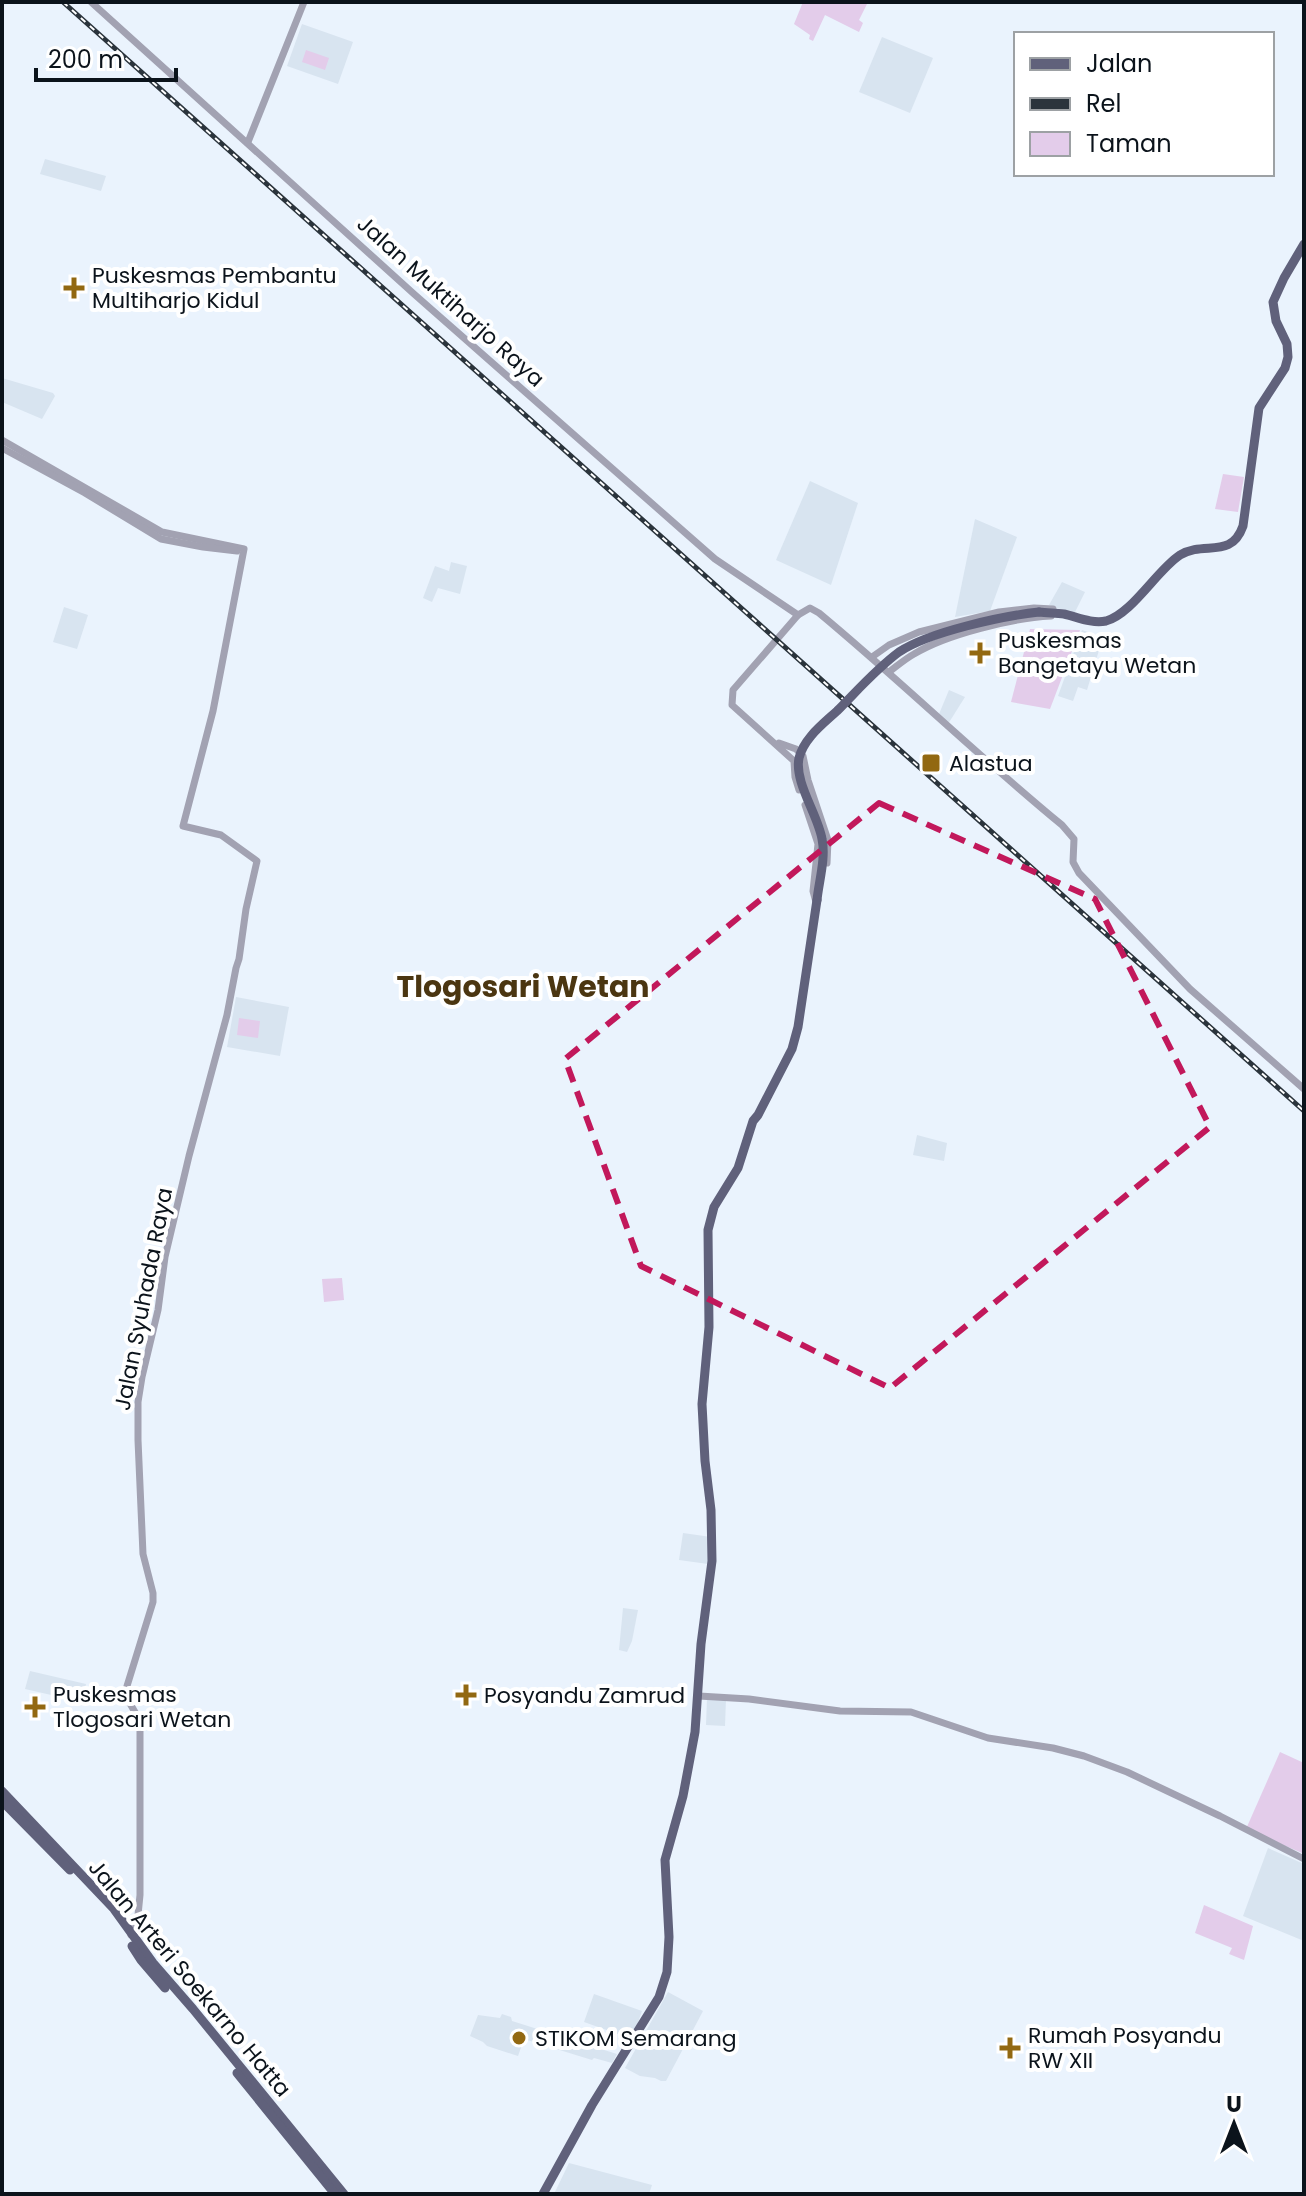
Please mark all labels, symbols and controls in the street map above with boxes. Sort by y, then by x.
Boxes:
scale bar [36,32,176,82]
legend [1014,32,1274,176]
text: 200 m [48,43,123,76]
text: Jalan [1086,47,1152,80]
text: Rel [1086,87,1121,120]
text: Taman [1086,127,1172,160]
street label: Jalan Muktiharjo Raya [350,209,551,394]
place label: Puskesmas Pembantu Multiharjo Kidul [92,260,337,316]
marker: Puskesmas Pembantu Multiharjo Kidul [63,277,85,299]
place label: Puskesmas Bangetayu Wetan [998,625,1196,681]
marker: Puskesmas Bangetayu Wetan [969,642,991,664]
place label: Alastua [949,748,1033,779]
marker: Alastua [920,752,942,774]
district label: Tlogosari Wetan [396,965,650,1008]
street label: Jalan Syuhada Raya [107,1185,180,1413]
place label: Puskesmas Tlogosari Wetan [53,1679,231,1735]
place label: Posyandu Zamrud [484,1680,685,1711]
marker: Posyandu Zamrud [455,1684,477,1706]
marker: Puskesmas Tlogosari Wetan [24,1696,46,1718]
street label: Jalan Arteri Soekarno Hatta [81,1853,298,2104]
place label: Rumah Posyandu RW XII [1028,2020,1222,2076]
place label: STIKOM Semarang [535,2023,737,2054]
marker: STIKOM Semarang [510,2029,528,2047]
marker: Rumah Posyandu RW XII [999,2037,1021,2059]
north arrow [1194,2084,1274,2164]
text: U [1226,2089,1242,2120]

